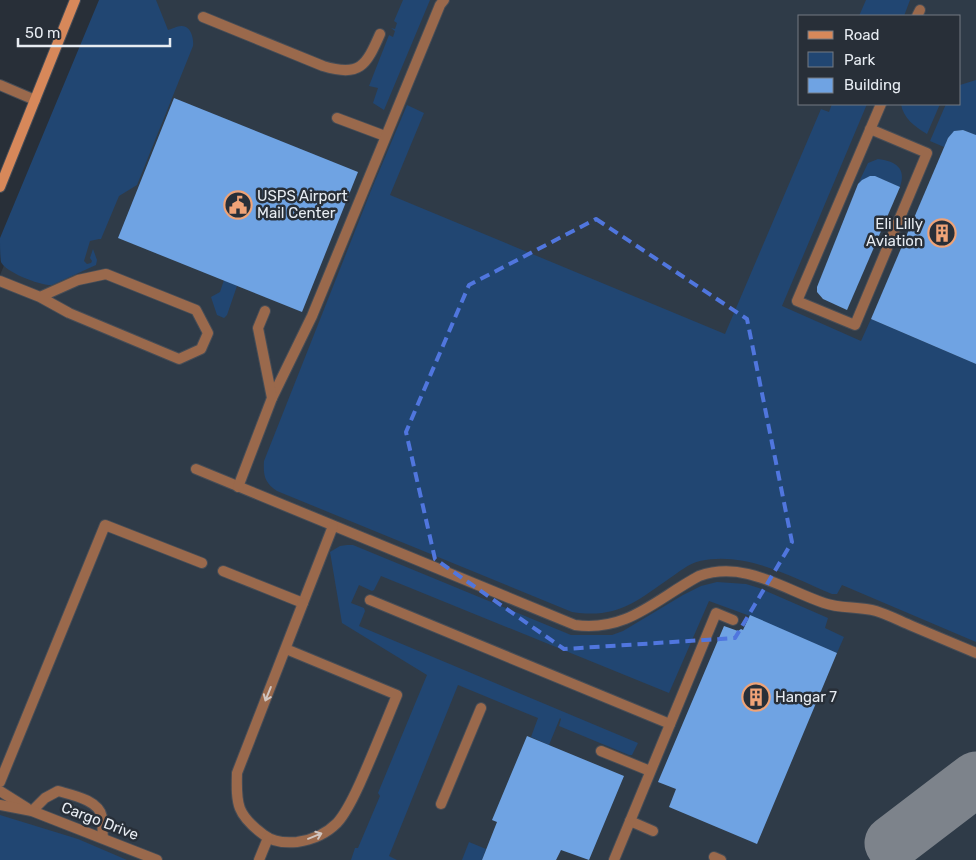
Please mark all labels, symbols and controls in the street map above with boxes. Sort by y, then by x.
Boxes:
scale bar [18,15,170,47]
legend [798,15,961,105]
text: 50 m [25,24,60,42]
text: Road [844,26,880,44]
text: Park [844,51,875,69]
text: Building [844,76,901,94]
place label: USPS Airport Mail Center [257,187,348,222]
public building icon: USPS Airport Mail Center [223,190,253,220]
place label: Eli Lilly Aviation [866,215,923,250]
building icon: Eli Lilly Aviation [927,218,957,248]
building icon: Hangar 7 [741,682,771,712]
one-way arrow [263,686,272,702]
place label: Hangar 7 [775,688,837,706]
street label: Cargo Drive [59,798,141,844]
one-way arrow [307,831,322,841]

